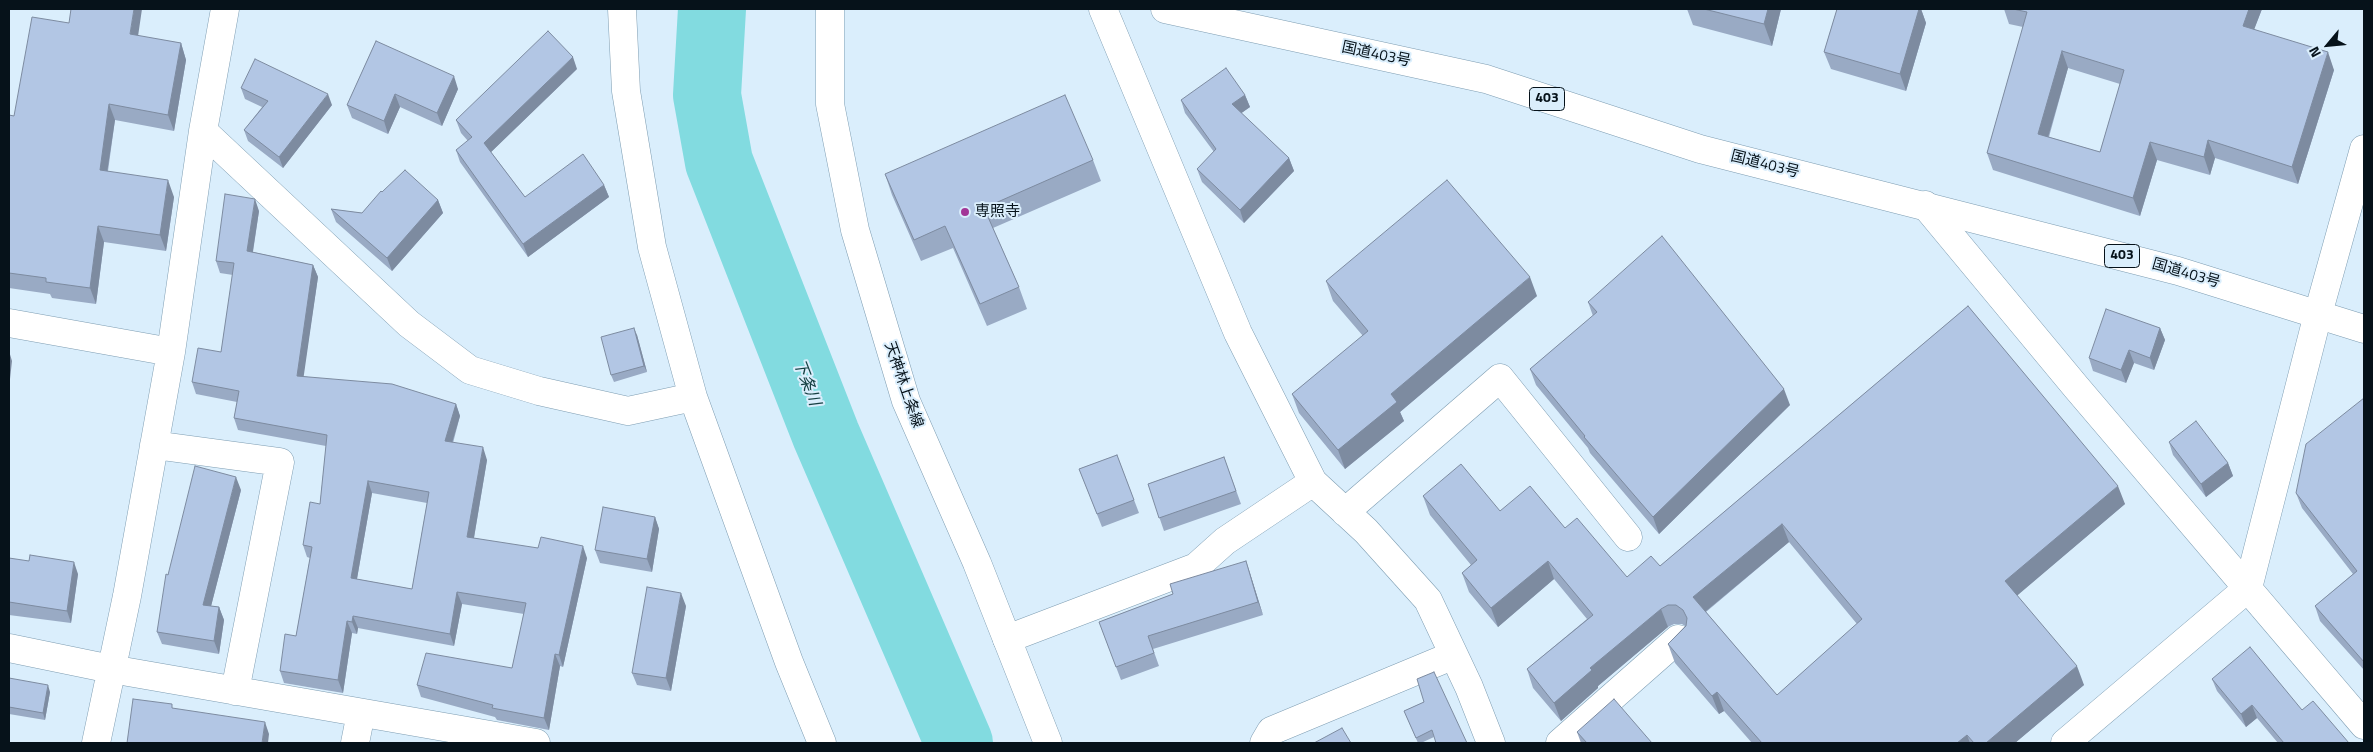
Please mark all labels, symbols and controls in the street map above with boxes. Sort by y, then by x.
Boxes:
north arrow [2303,20,2353,70]
street label: 国道403号 [1340,39,1412,71]
text: N [2303,43,2326,61]
road number: 403 [1530,88,1564,110]
street label: 国道403号 [1729,148,1801,182]
place label: 専照寺 [975,203,1020,221]
marker: 専照寺 [959,206,971,218]
road number: 403 [2104,245,2140,268]
street label: 国道403号 [2150,256,2222,292]
street label: 天神林上条線 [880,340,926,430]
water label: 下条川 [788,357,824,409]

